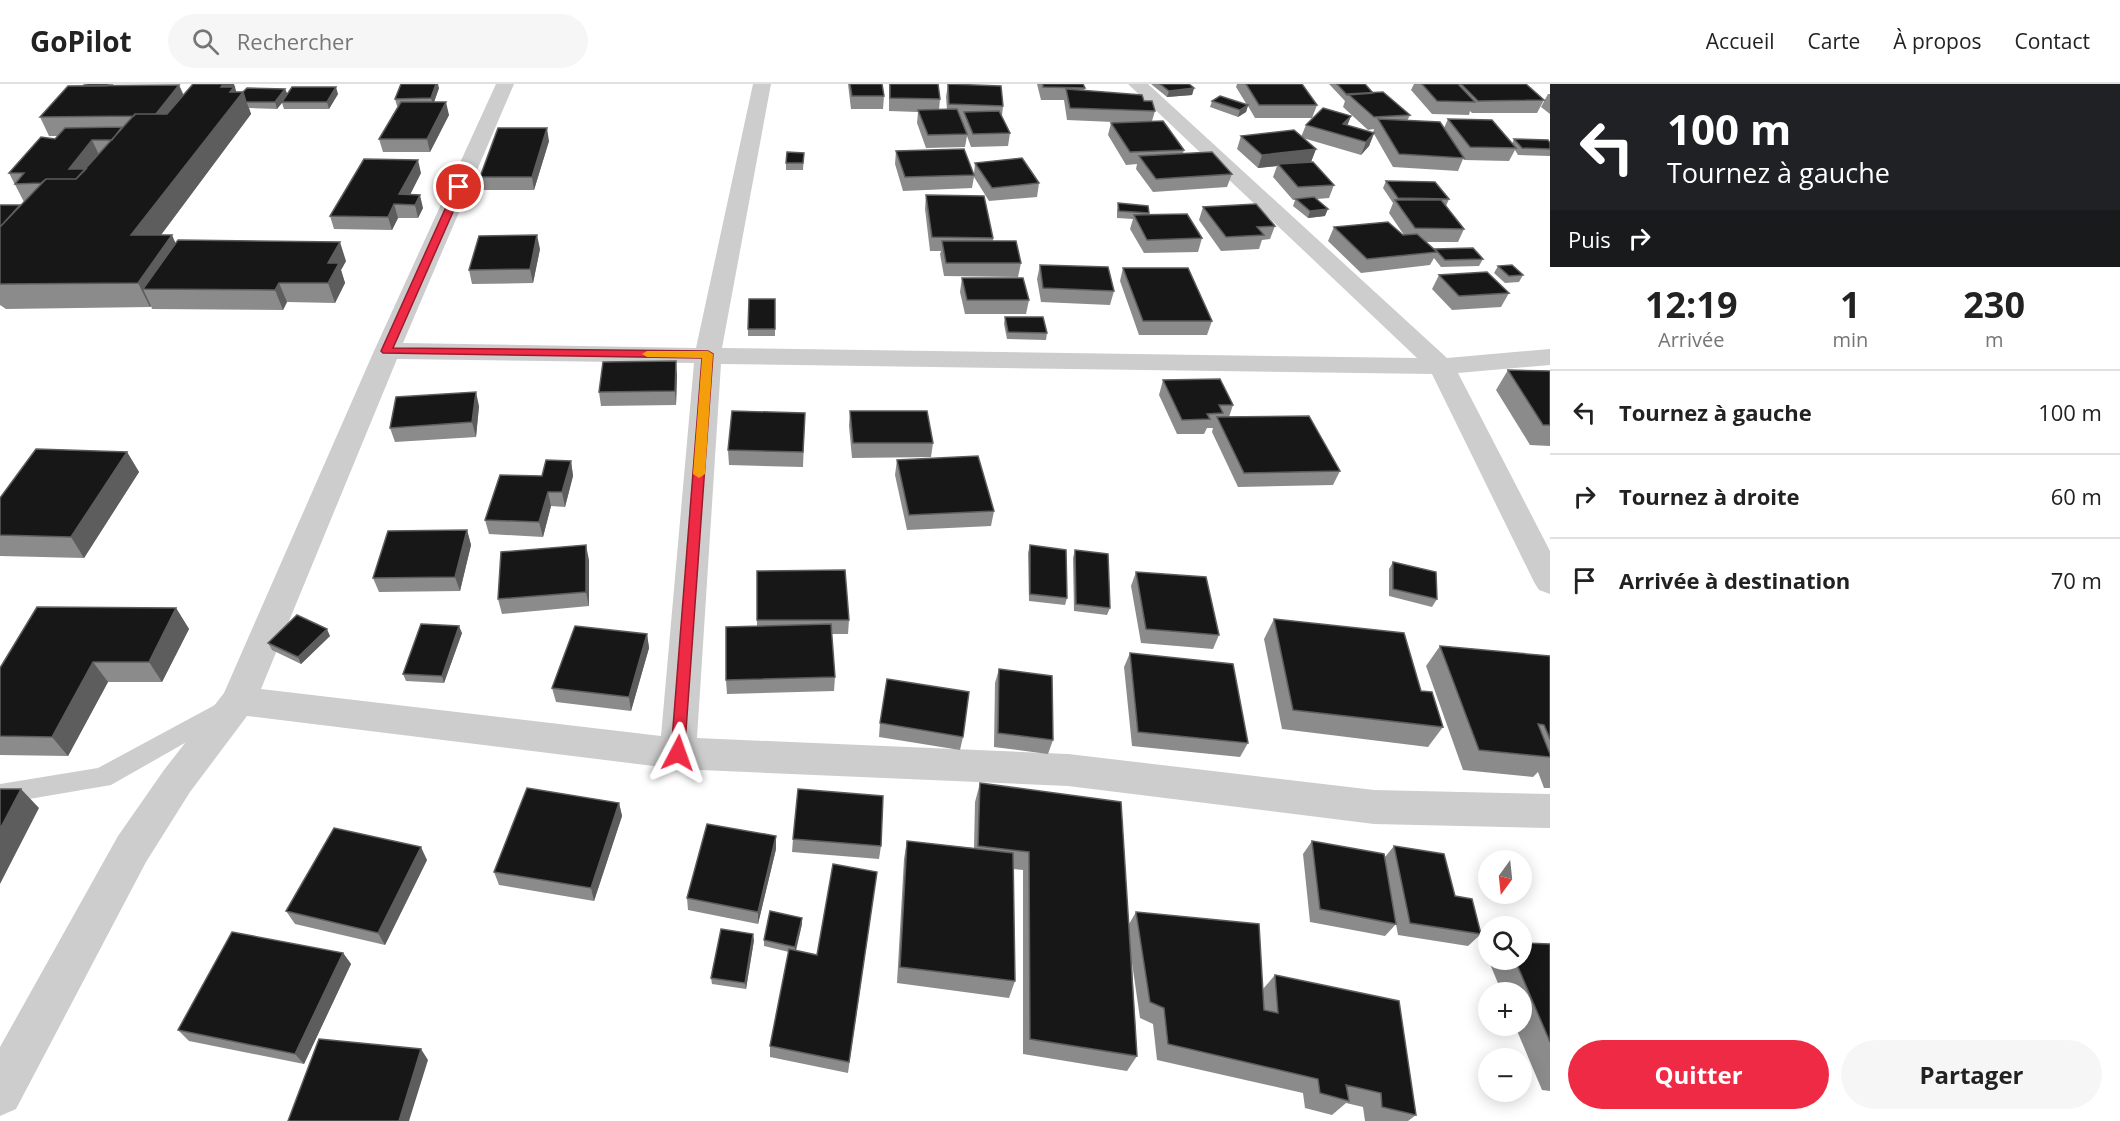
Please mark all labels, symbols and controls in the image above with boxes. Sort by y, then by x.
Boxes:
search box [168,14,588,68]
text: GoPilot [30,22,132,60]
icon: search [189,25,222,58]
text: Rechercher [237,26,353,56]
text: Accueil [1706,27,1774,55]
text: Carte [1807,27,1860,55]
text: À propos [1893,27,1982,55]
text: Contact [2015,27,2090,55]
text: 100 m [1667,100,1791,157]
icon: left [1568,108,1646,186]
text: Tournez à gauche [1667,154,1890,191]
pin [433,161,484,212]
icon: arrive [442,170,475,203]
icon: right [1623,222,1656,255]
text: Puis [1568,224,1611,254]
text: 12:19 [1645,280,1738,329]
text: 1 [1840,280,1861,329]
text: 230 [1963,280,2025,329]
text: Arrivée [1658,326,1724,353]
text: min [1832,326,1868,353]
text: m [1985,326,2003,353]
icon: left [1568,396,1601,429]
text: Tournez à gauche [1619,397,1812,427]
text: 100 m [2038,397,2102,427]
icon: right [1568,480,1601,513]
text: Tournez à droite [1619,481,1800,511]
text: 60 m [2051,481,2102,511]
icon: arrive [1568,564,1601,597]
text: Arrivée à destination [1619,565,1850,595]
text: 70 m [2051,565,2102,595]
position arrow [646,721,710,785]
north arrow [1478,850,1532,904]
map controls [1478,850,1532,1102]
button: search [1478,916,1532,970]
button: + [1478,982,1532,1036]
button: Quitter [1568,1040,1829,1109]
button: Partager [1841,1040,2102,1109]
button: − [1478,1048,1532,1102]

